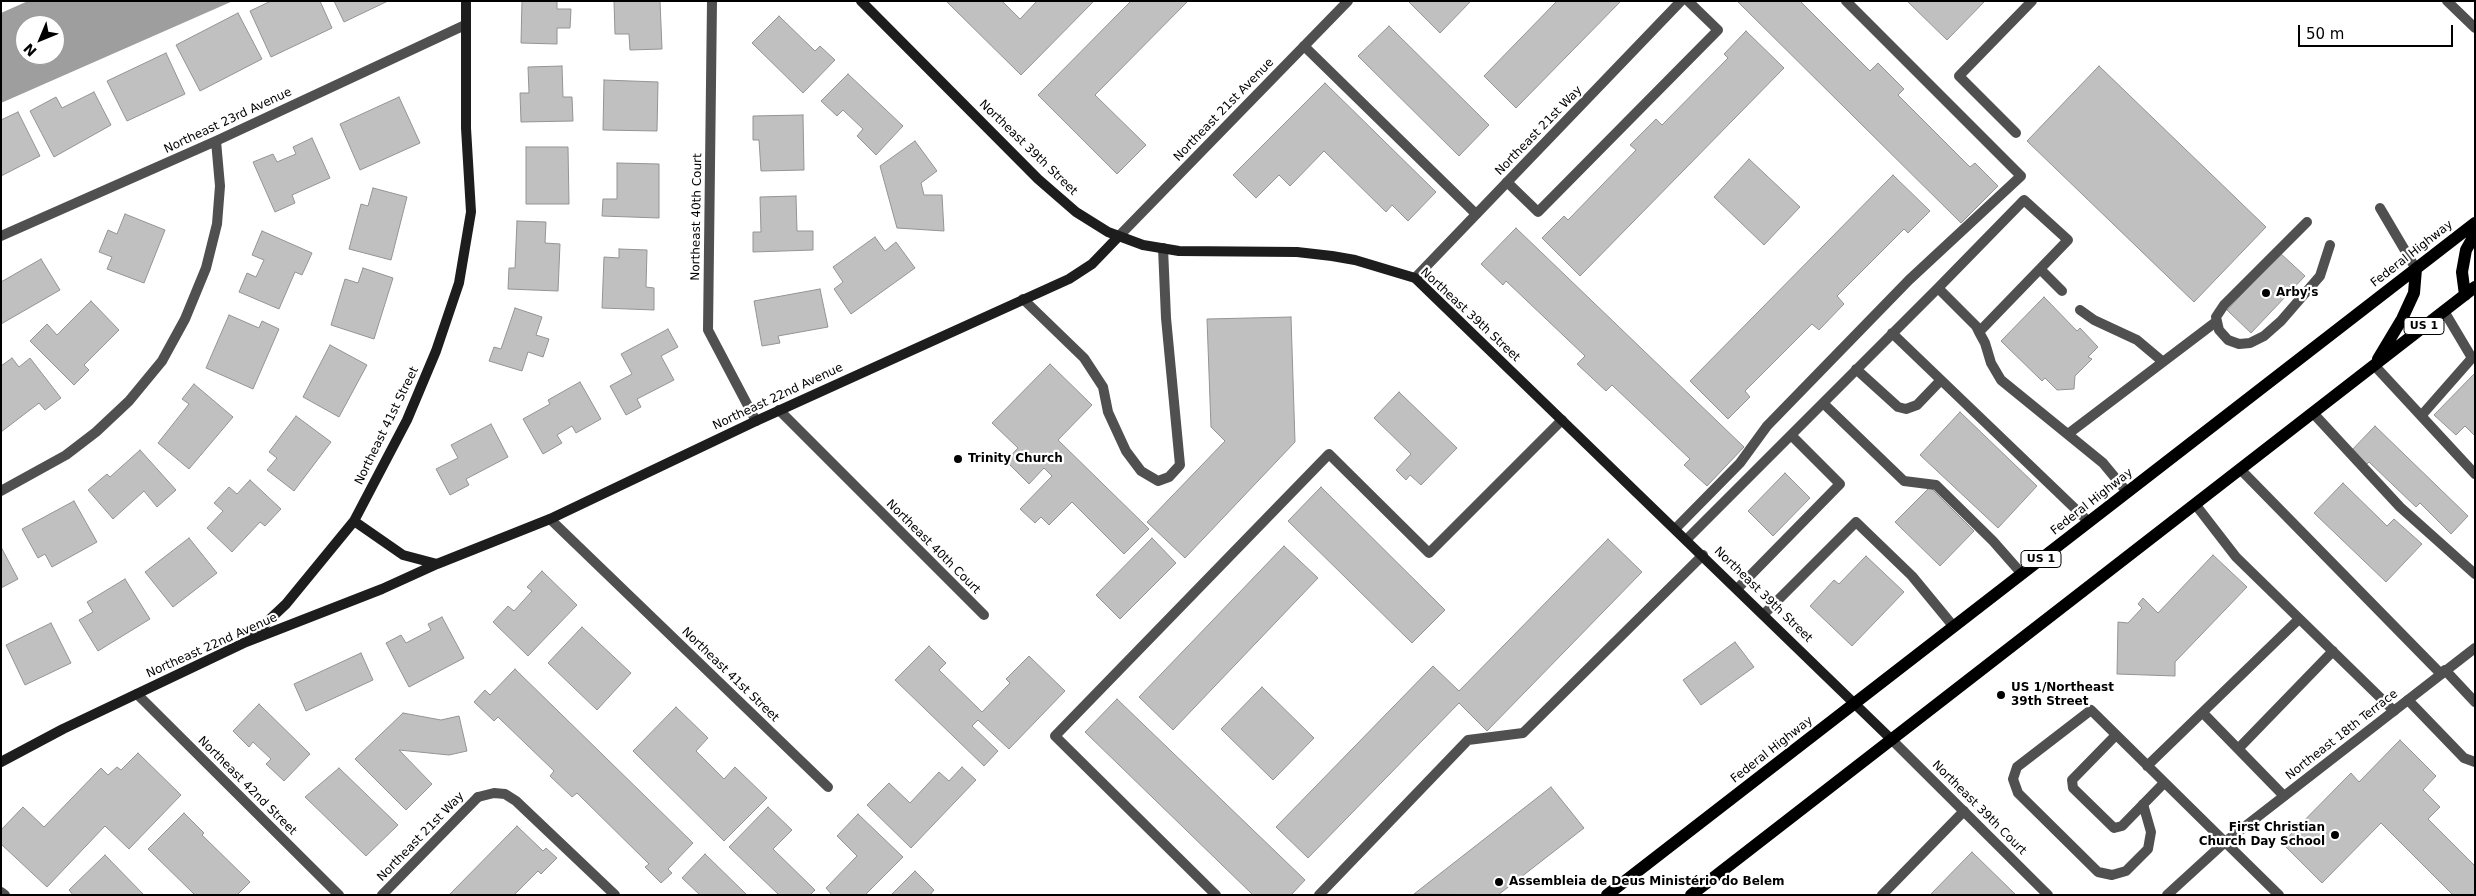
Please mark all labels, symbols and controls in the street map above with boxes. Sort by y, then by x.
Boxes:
north arrow [15,15,65,65]
scale bar [2301,15,2456,47]
text: 50 m [2306,25,2344,43]
text: N [20,40,40,60]
street label: Northeast 21st Avenue [1171,55,1277,165]
street label: Northeast 21st Way [1493,83,1585,179]
street label: Northeast 23rd Avenue [162,85,294,157]
street label: Northeast 39th Street [976,97,1080,199]
street label: Northeast 40th Court [689,153,705,281]
street label: Federal Highway [2368,218,2456,290]
street label: Northeast 39th Street [1417,265,1523,365]
place label: Arby's [2276,286,2318,300]
marker: Arby's [2260,287,2272,299]
road number: US 1 [2404,318,2444,334]
street label: Northeast 22nd Avenue [711,360,845,434]
street label: Northeast 41st Street [352,365,422,487]
place label: Trinity Church [968,452,1063,466]
marker: Trinity Church [952,453,964,465]
street label: Federal Highway [2048,466,2136,538]
street label: Northeast 40th Court [883,497,983,597]
street label: Northeast 39th Street [1711,544,1815,646]
road number: US 1 [2021,550,2061,568]
street label: Northeast 22nd Avenue [144,611,280,681]
street label: Northeast 41st Street [678,625,782,725]
place label: US 1/Northeast 39th Street [2011,681,2114,709]
street label: Northeast 18th Terrace [2283,687,2401,783]
marker: US 1/Northeast 39th Street [1995,689,2007,701]
street label: Federal Highway [1728,714,1816,786]
street label: Northeast 42nd Street [195,734,299,838]
street label: Northeast 39th Court [1929,758,2029,858]
street label: Northeast 21st Way [375,789,467,885]
place label: First Christian Church Day School [2199,821,2325,849]
marker: First Christian Church Day School [2329,829,2341,841]
place label: Assembleia de Deus Ministério do Belem [1509,875,1785,889]
marker: Assembleia de Deus Ministério do Belem [1493,876,1505,888]

